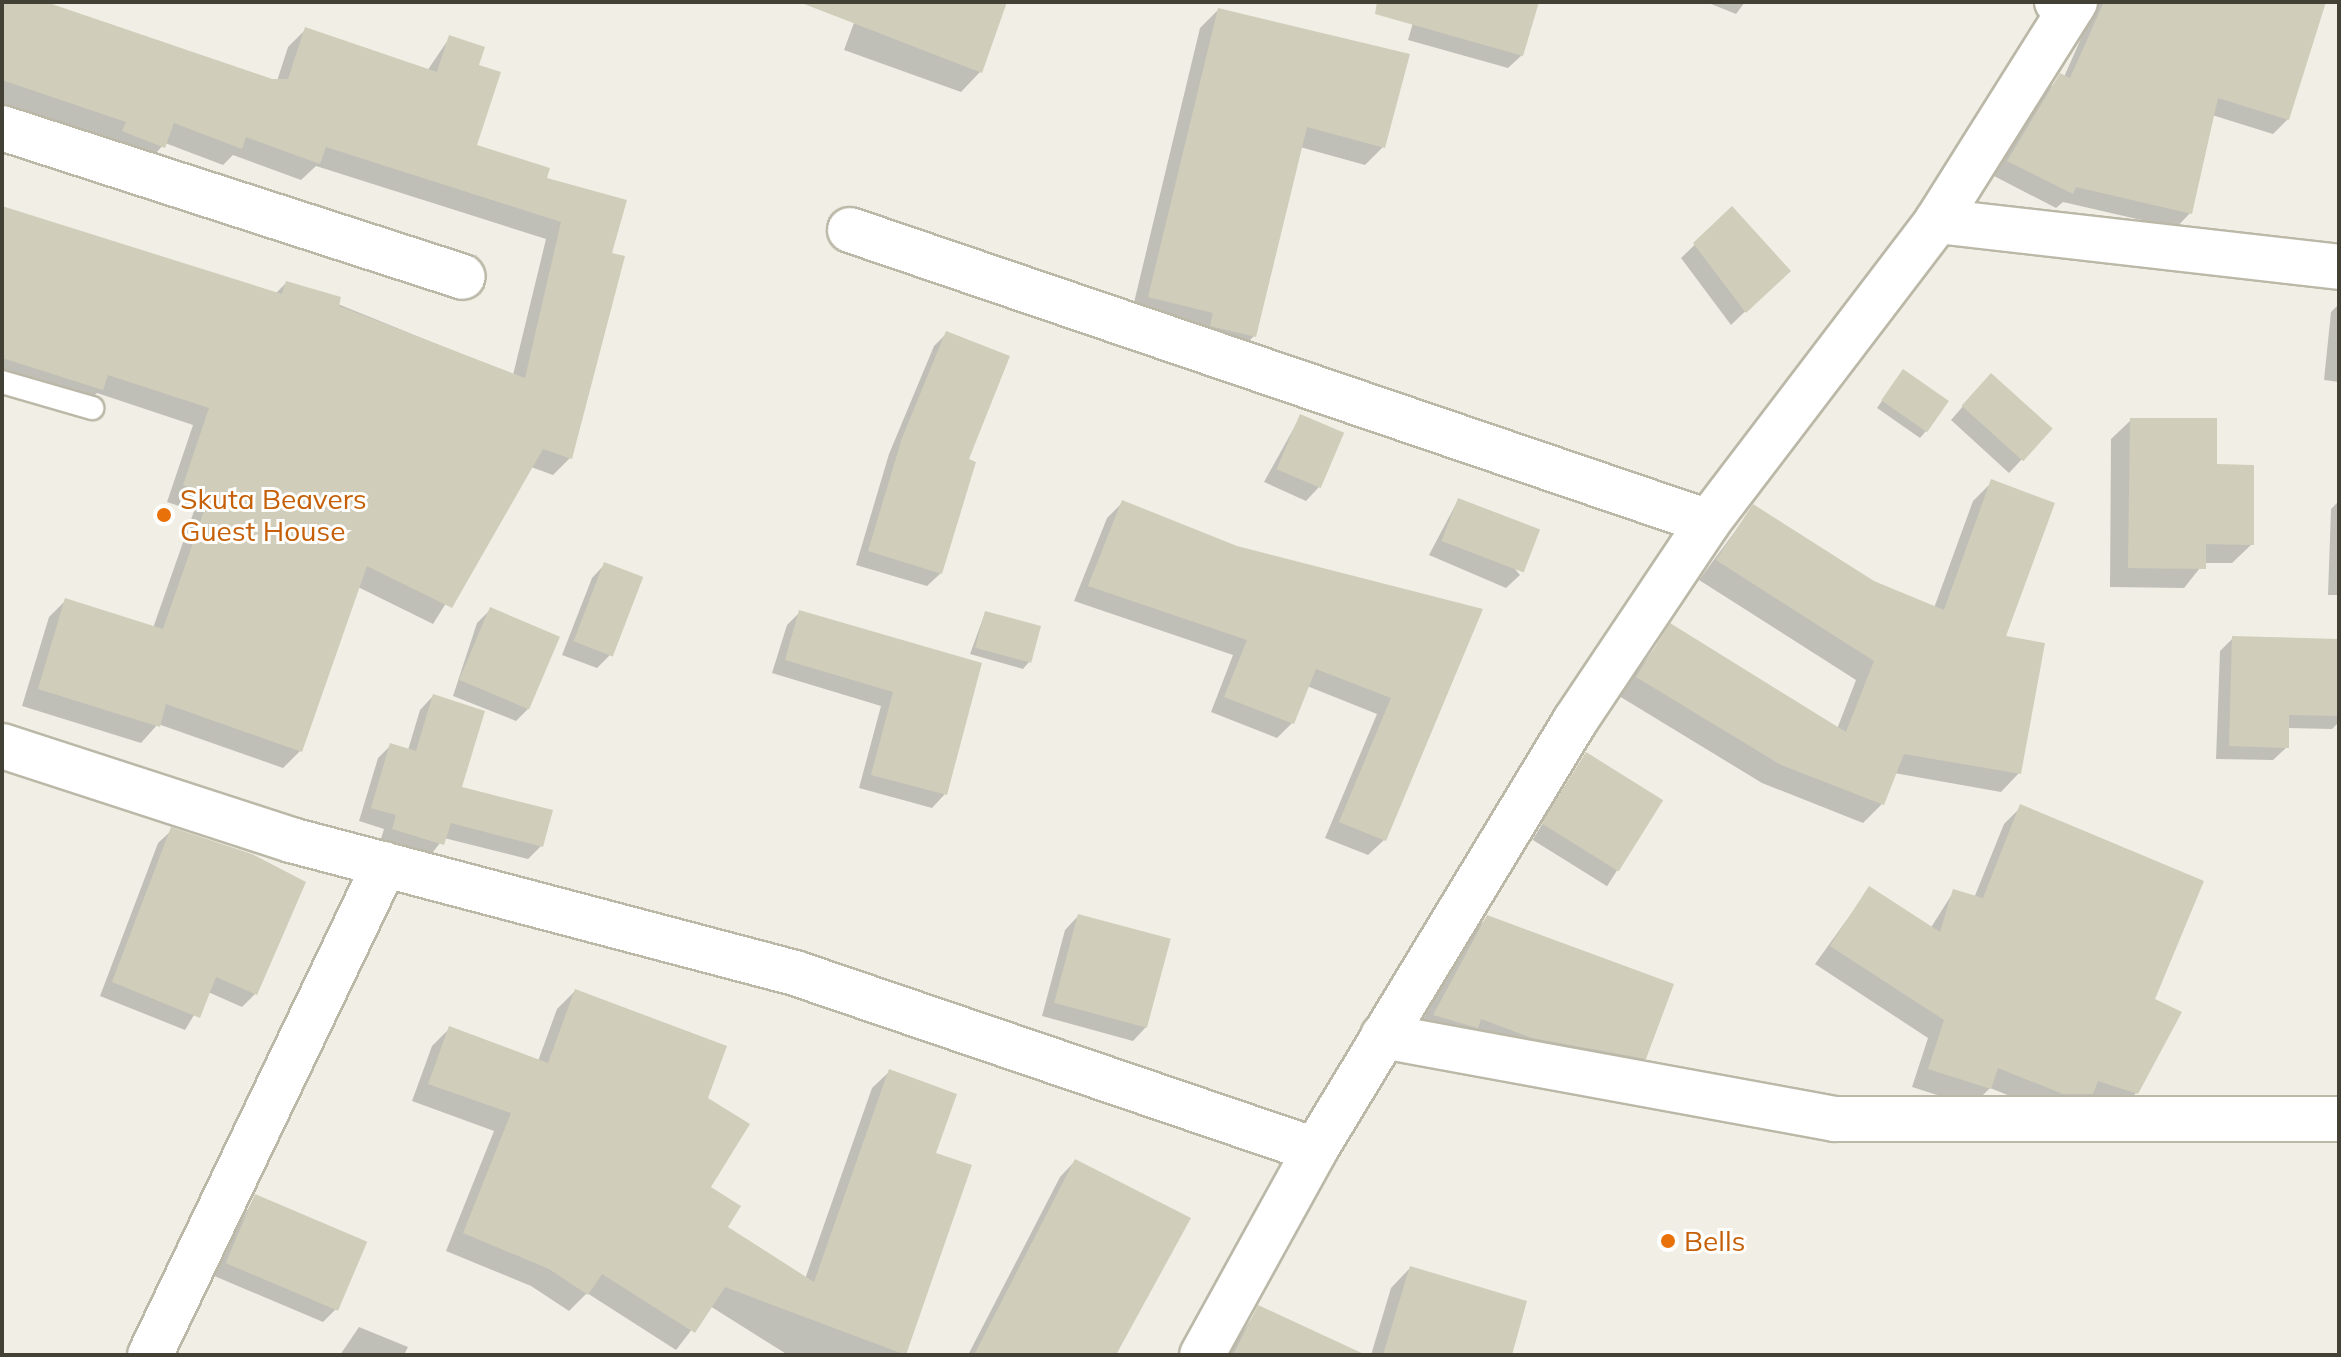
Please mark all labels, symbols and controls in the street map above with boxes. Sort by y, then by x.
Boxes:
place label: Skuta Beavers Guest House [180,482,367,548]
marker: Skuta Beavers Guest House [155,506,173,524]
place label: Bells [1684,1224,1745,1258]
marker: Bells [1659,1232,1677,1250]

